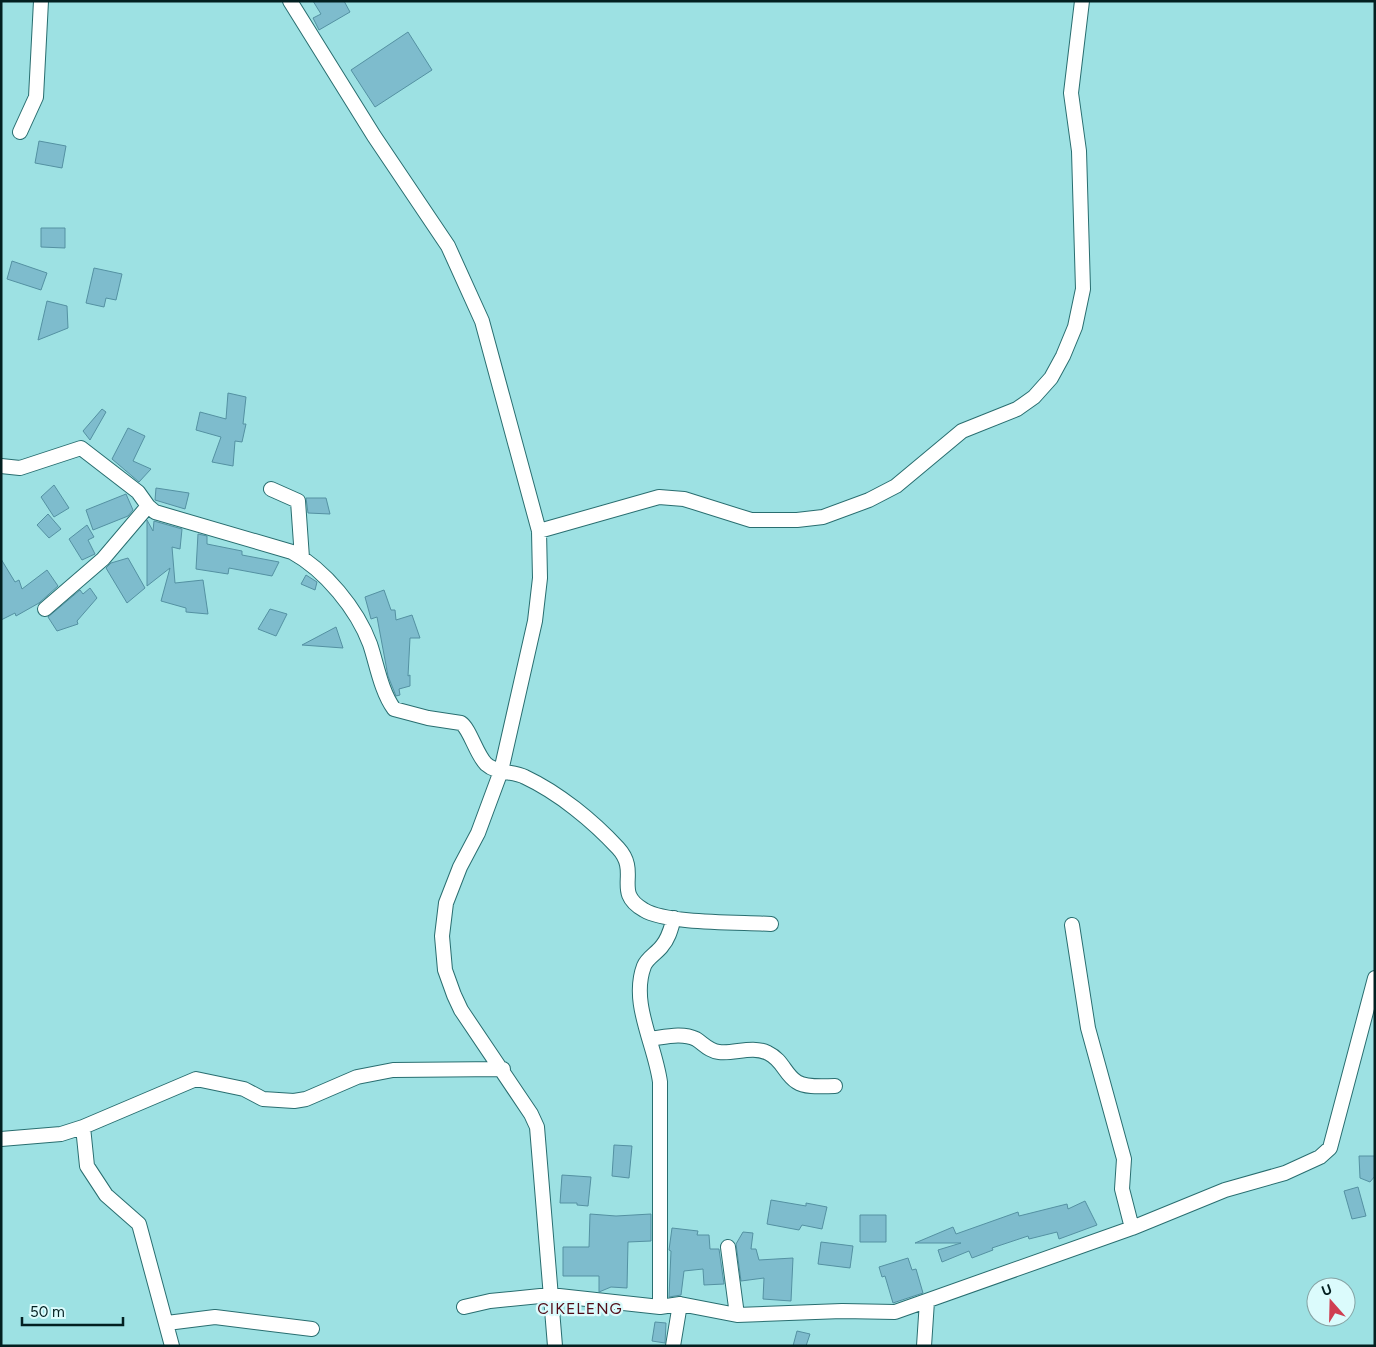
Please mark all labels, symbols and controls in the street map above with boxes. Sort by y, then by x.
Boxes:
north arrow [1306,1277,1356,1327]
text: U [1319,1281,1334,1300]
scale bar [22,1294,124,1326]
district label: CIKELENG [537,1299,623,1318]
text: 50 m [30,1303,65,1321]

